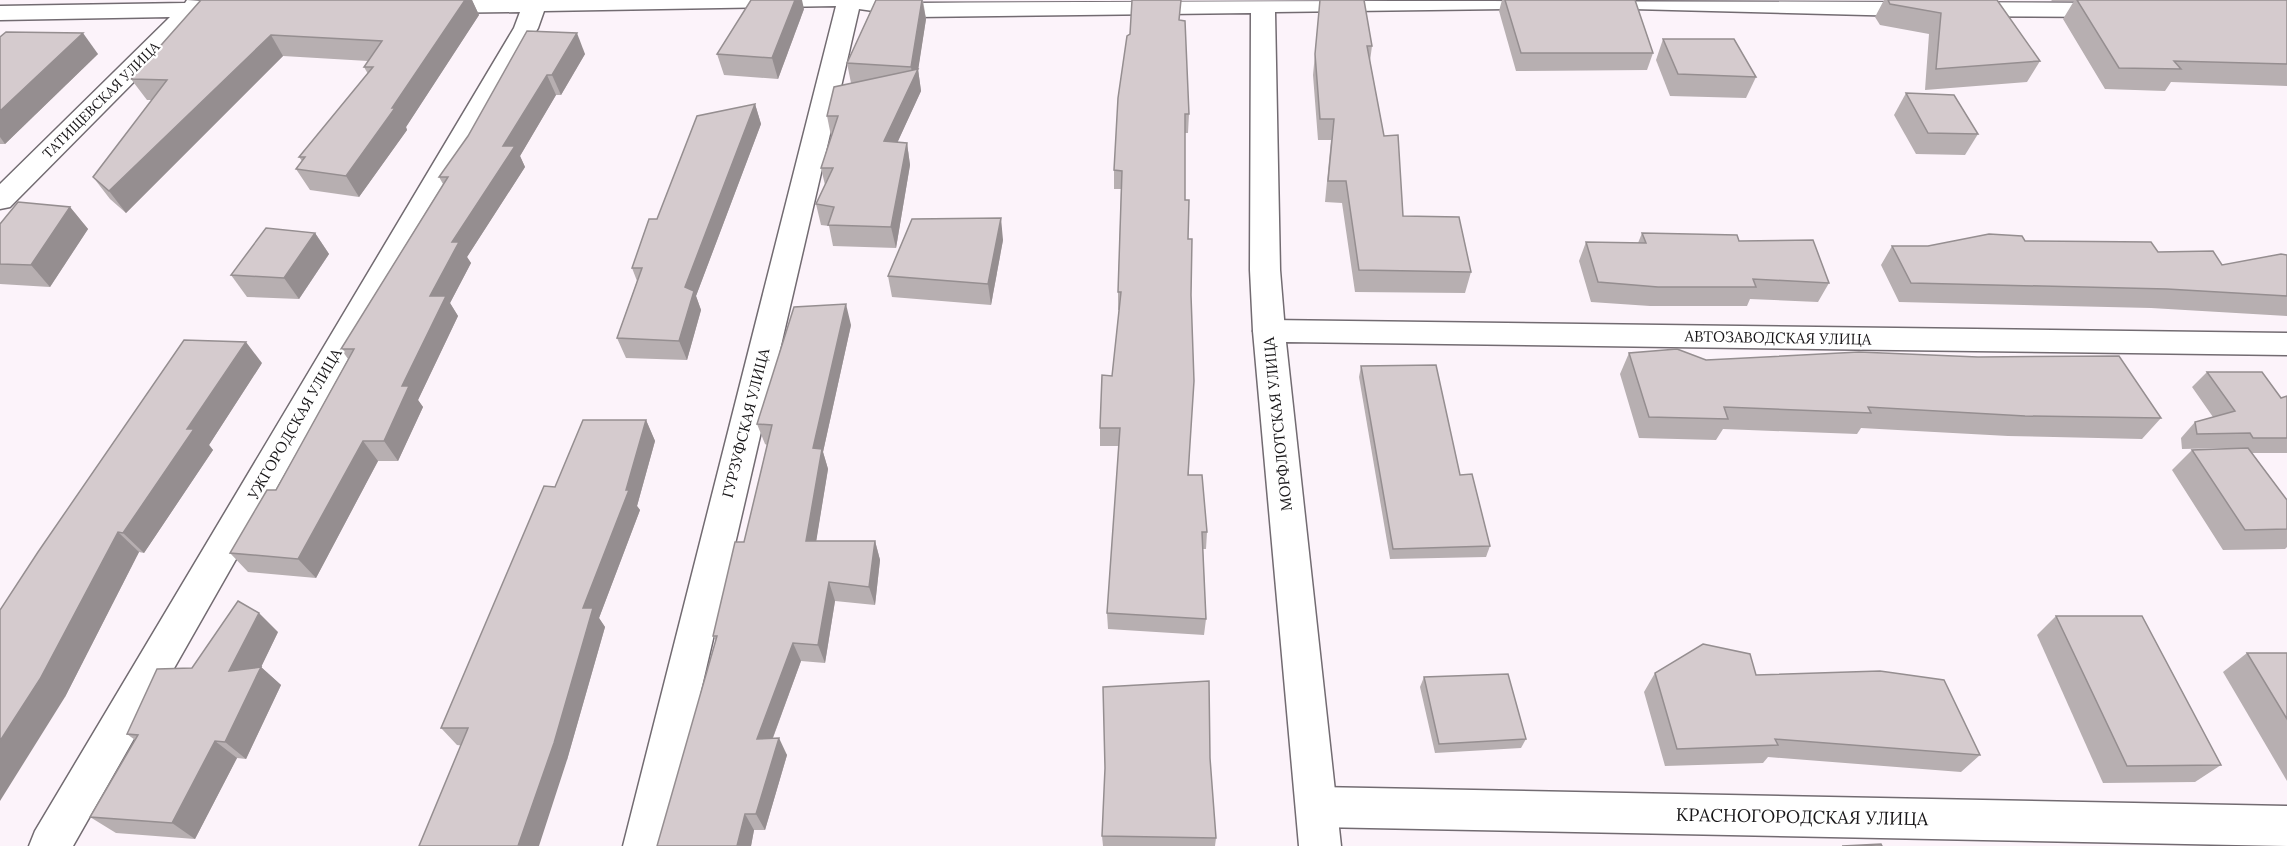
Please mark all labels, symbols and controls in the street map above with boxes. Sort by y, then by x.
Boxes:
street label: ТАТИЩЕВСКАЯ УЛИЦА [39,37,164,162]
street label: АВТОЗАВОДСКАЯ УЛИЦА [1683,326,1872,349]
street label: МОРФЛОТСКАЯ УЛИЦА [1259,336,1296,512]
street label: УЖГОРОДСКАЯ УЛИЦА [243,344,346,504]
street label: ГУРЗУФСКАЯ УЛИЦА [718,346,773,500]
street label: КРАСНОГОРОДСКАЯ УЛИЦА [1676,803,1929,830]

